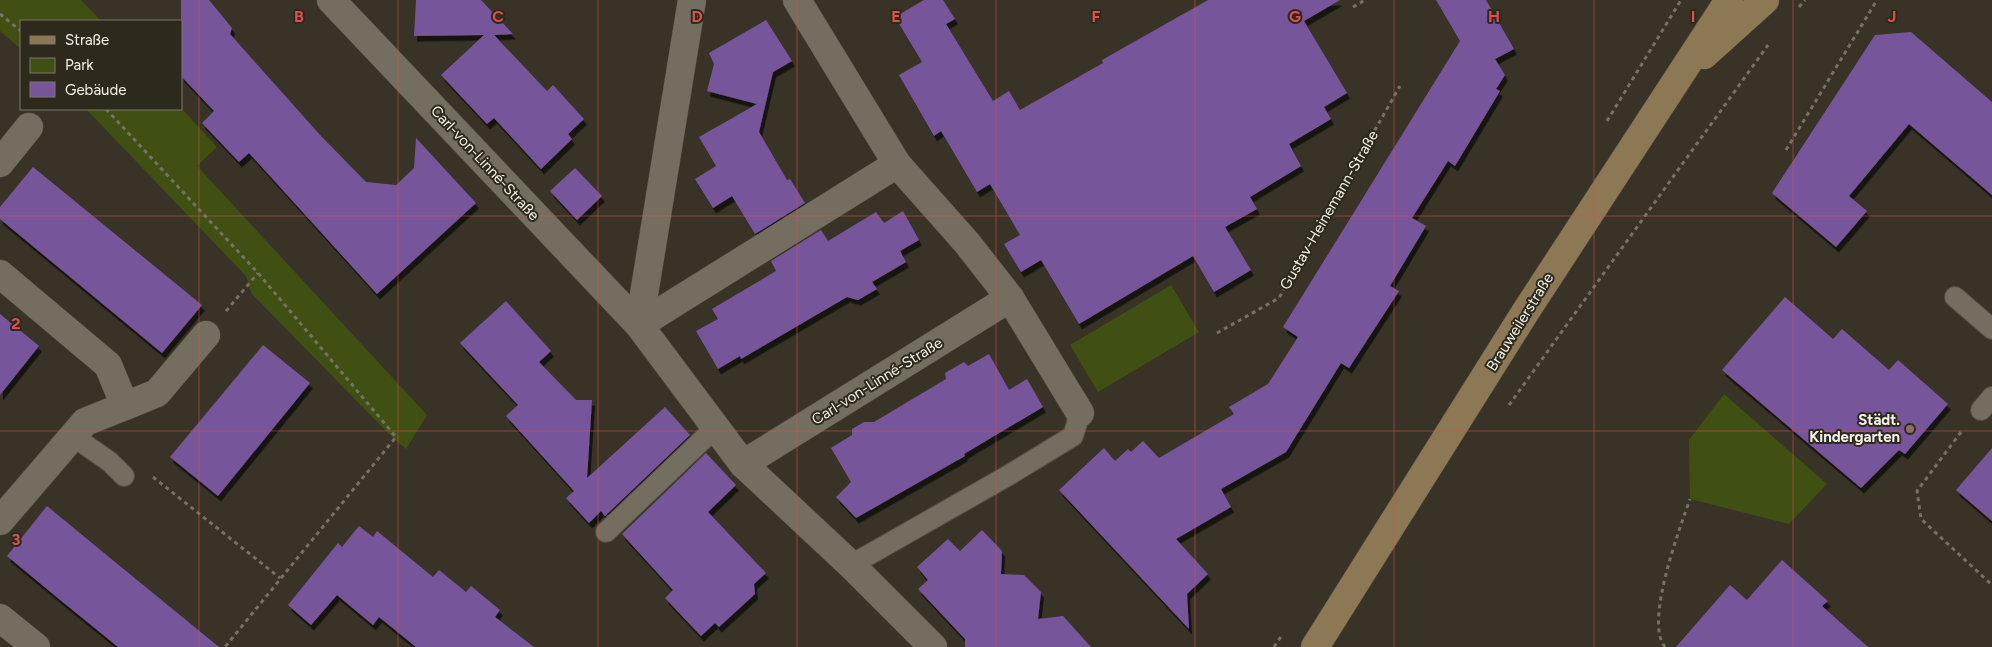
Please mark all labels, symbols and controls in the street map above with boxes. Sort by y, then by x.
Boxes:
text: B [294,7,304,26]
text: C [492,7,504,26]
text: D [691,7,703,26]
text: E [891,7,901,26]
text: F [1092,7,1101,26]
text: G [1289,7,1301,26]
text: H [1488,7,1500,26]
text: I [1691,7,1695,26]
text: J [1888,7,1896,26]
legend [20,20,182,110]
text: Straße [65,31,109,49]
text: Park [65,56,94,74]
text: Gebäude [65,81,126,99]
street label: Carl-von-Linné-Straße [427,102,543,224]
street label: Gustav-Heinemann-Straße [1276,127,1382,293]
street label: Brauweilerstraße [1483,270,1557,374]
text: 2 [11,314,21,333]
street label: Carl-von-Linné-Straße [808,333,946,429]
place label: Städt. Kindergarten [1809,411,1900,446]
marker: Städt. Kindergarten [1904,423,1916,435]
text: 3 [12,530,21,549]

